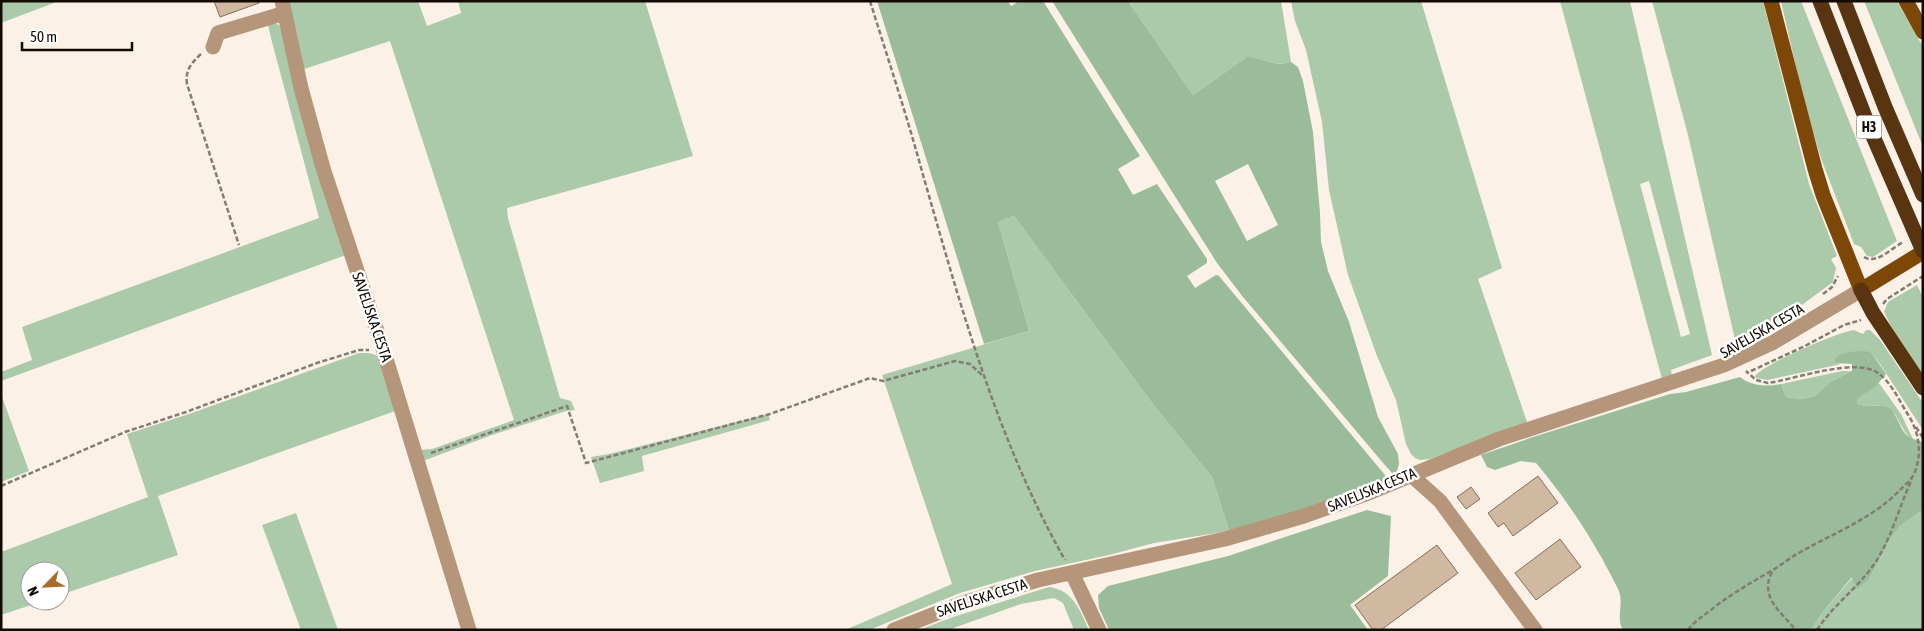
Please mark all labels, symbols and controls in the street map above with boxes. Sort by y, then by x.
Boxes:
scale bar [22,20,132,52]
text: 50 m [30,28,57,45]
road number: H3 [1856,115,1882,138]
street label: SAVELJSKA CESTA [349,270,396,364]
street label: SAVELJSKA CESTA [1717,300,1807,361]
street label: SAVELJSKA CESTA [1325,464,1419,515]
north arrow [20,561,70,611]
street label: SAVELJSKA CESTA [935,575,1030,620]
text: N [24,584,42,598]

